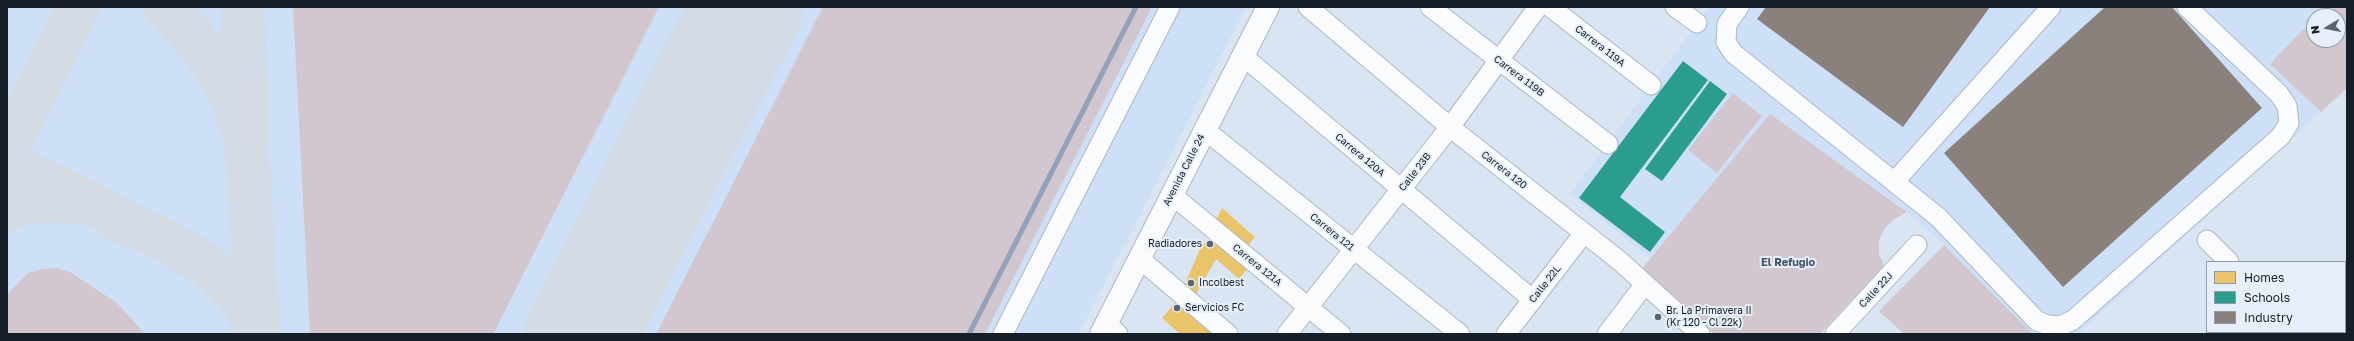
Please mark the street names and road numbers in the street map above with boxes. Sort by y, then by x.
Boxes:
street label: Carrera 119A [1573,23,1627,69]
street label: Carrera 119B [1491,53,1547,99]
street label: Carrera 120A [1333,131,1387,179]
street label: Avenida Calle 24 [1161,132,1207,208]
street label: Carrera 120 [1479,148,1529,192]
street label: Calle 23B [1396,150,1434,194]
street label: Carrera 121 [1307,211,1357,253]
street label: Carrera 121A [1230,241,1284,289]
street label: Calle 22L [1527,263,1563,305]
street label: Calle 22J [1857,270,1895,310]

